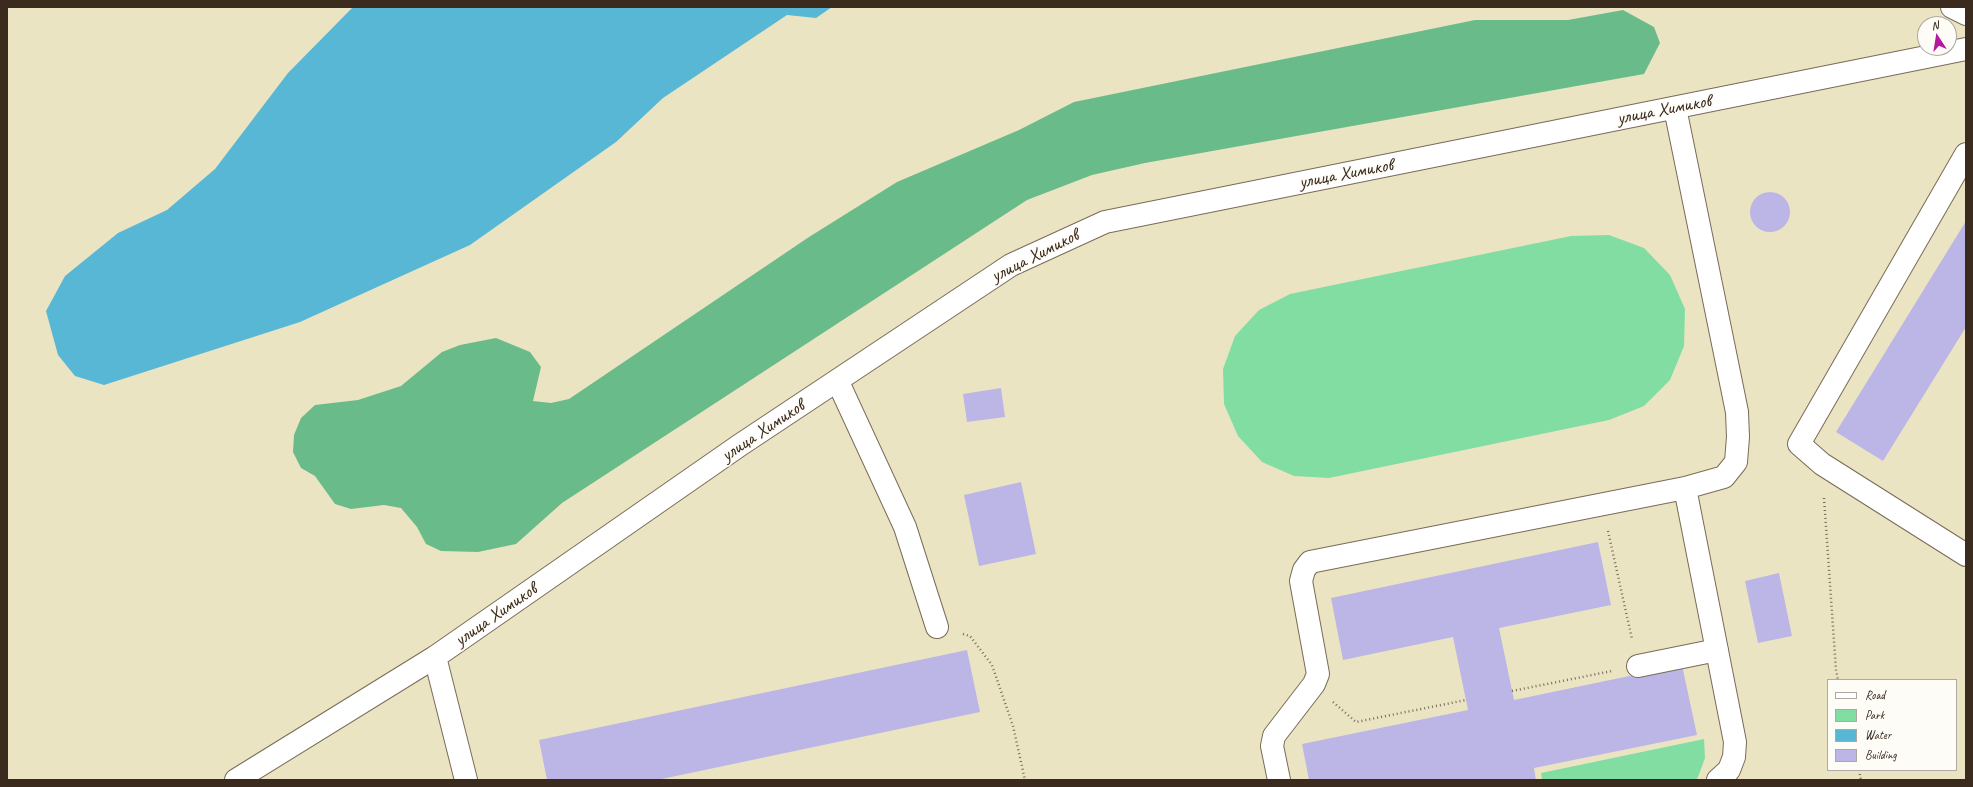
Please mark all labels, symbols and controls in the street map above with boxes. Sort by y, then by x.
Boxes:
north arrow [1917,16,1957,56]
text: N [1930,18,1940,33]
street label: улица Химиков [1615,90,1713,130]
street label: улица Химиков [1297,154,1395,194]
street label: улица Химиков [987,224,1083,288]
street label: улица Химиков [717,395,809,467]
street label: улица Химиков [450,578,542,652]
legend [1827,679,1957,771]
text: Road [1865,687,1885,703]
text: Park [1865,707,1884,723]
text: Water [1865,727,1891,743]
text: Building [1865,747,1897,763]

